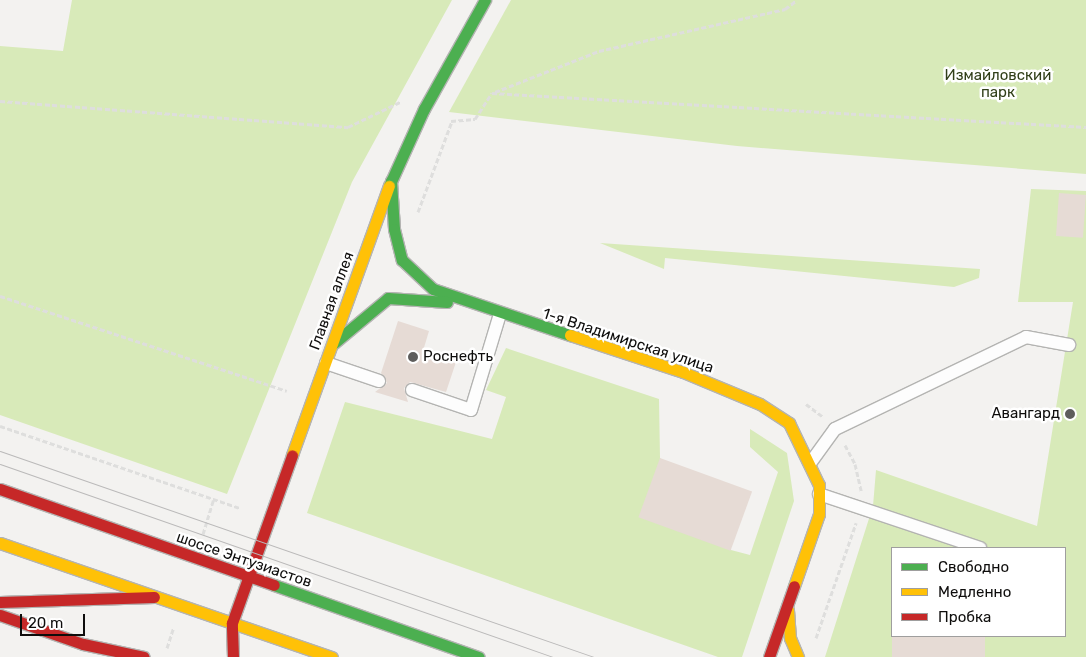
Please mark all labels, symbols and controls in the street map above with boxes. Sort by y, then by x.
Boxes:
park label: Измайловский парк [945,66,1051,101]
street label: Главная аллея [306,250,358,352]
street label: 1-я Владимирская улица [540,305,716,377]
place label: Роснефть [423,348,493,366]
marker: Роснефть [407,351,419,363]
place label: Авангард [991,405,1060,423]
marker: Авангард [1064,408,1076,420]
street label: шоссе Энтузиастов [174,528,314,592]
legend [891,547,1066,637]
text: Свободно [938,558,1009,576]
text: Медленно [938,583,1011,601]
scale bar [22,604,88,636]
text: Пробка [938,608,991,626]
text: 20 m [28,614,63,632]

